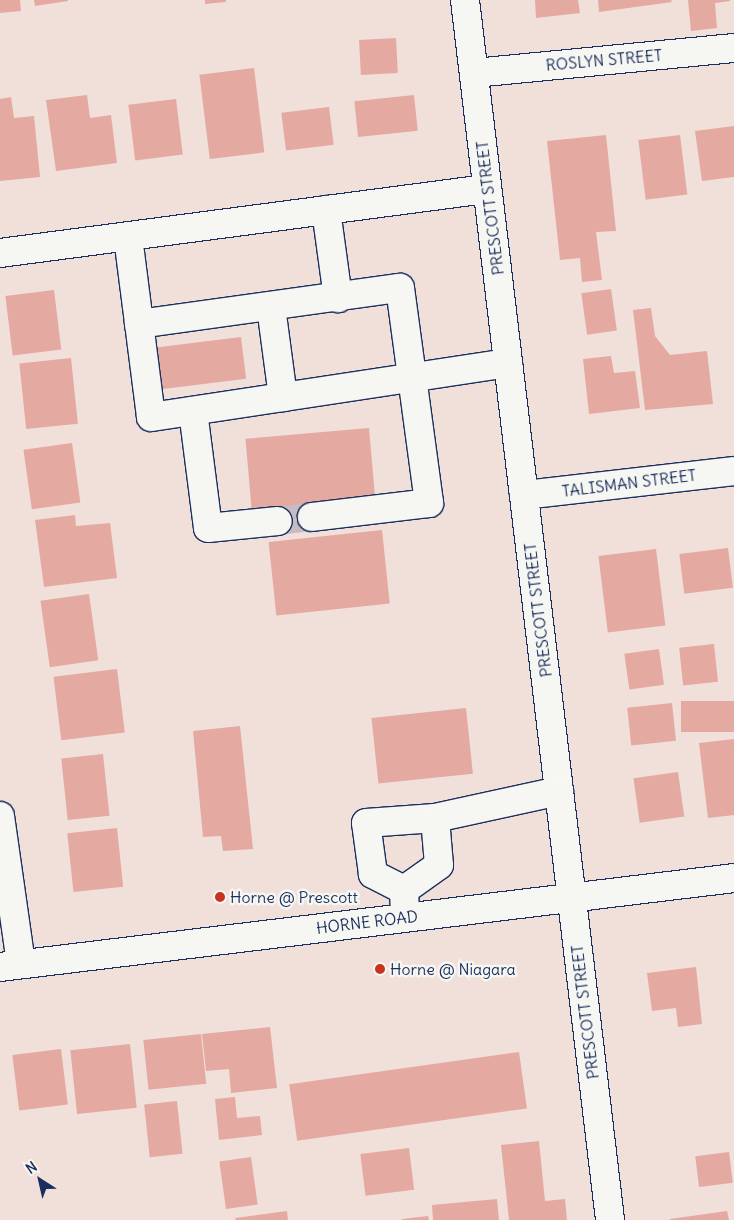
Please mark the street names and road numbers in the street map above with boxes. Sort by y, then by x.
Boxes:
street label: ROSLYN STREET [545,45,663,75]
street label: PRESCOTT STREET [472,140,508,276]
street label: TALISMAN STREET [561,465,697,501]
street label: PRESCOTT STREET [520,542,556,678]
street label: HORNE ROAD [315,906,419,938]
street label: PRESCOTT STREET [567,944,603,1080]

